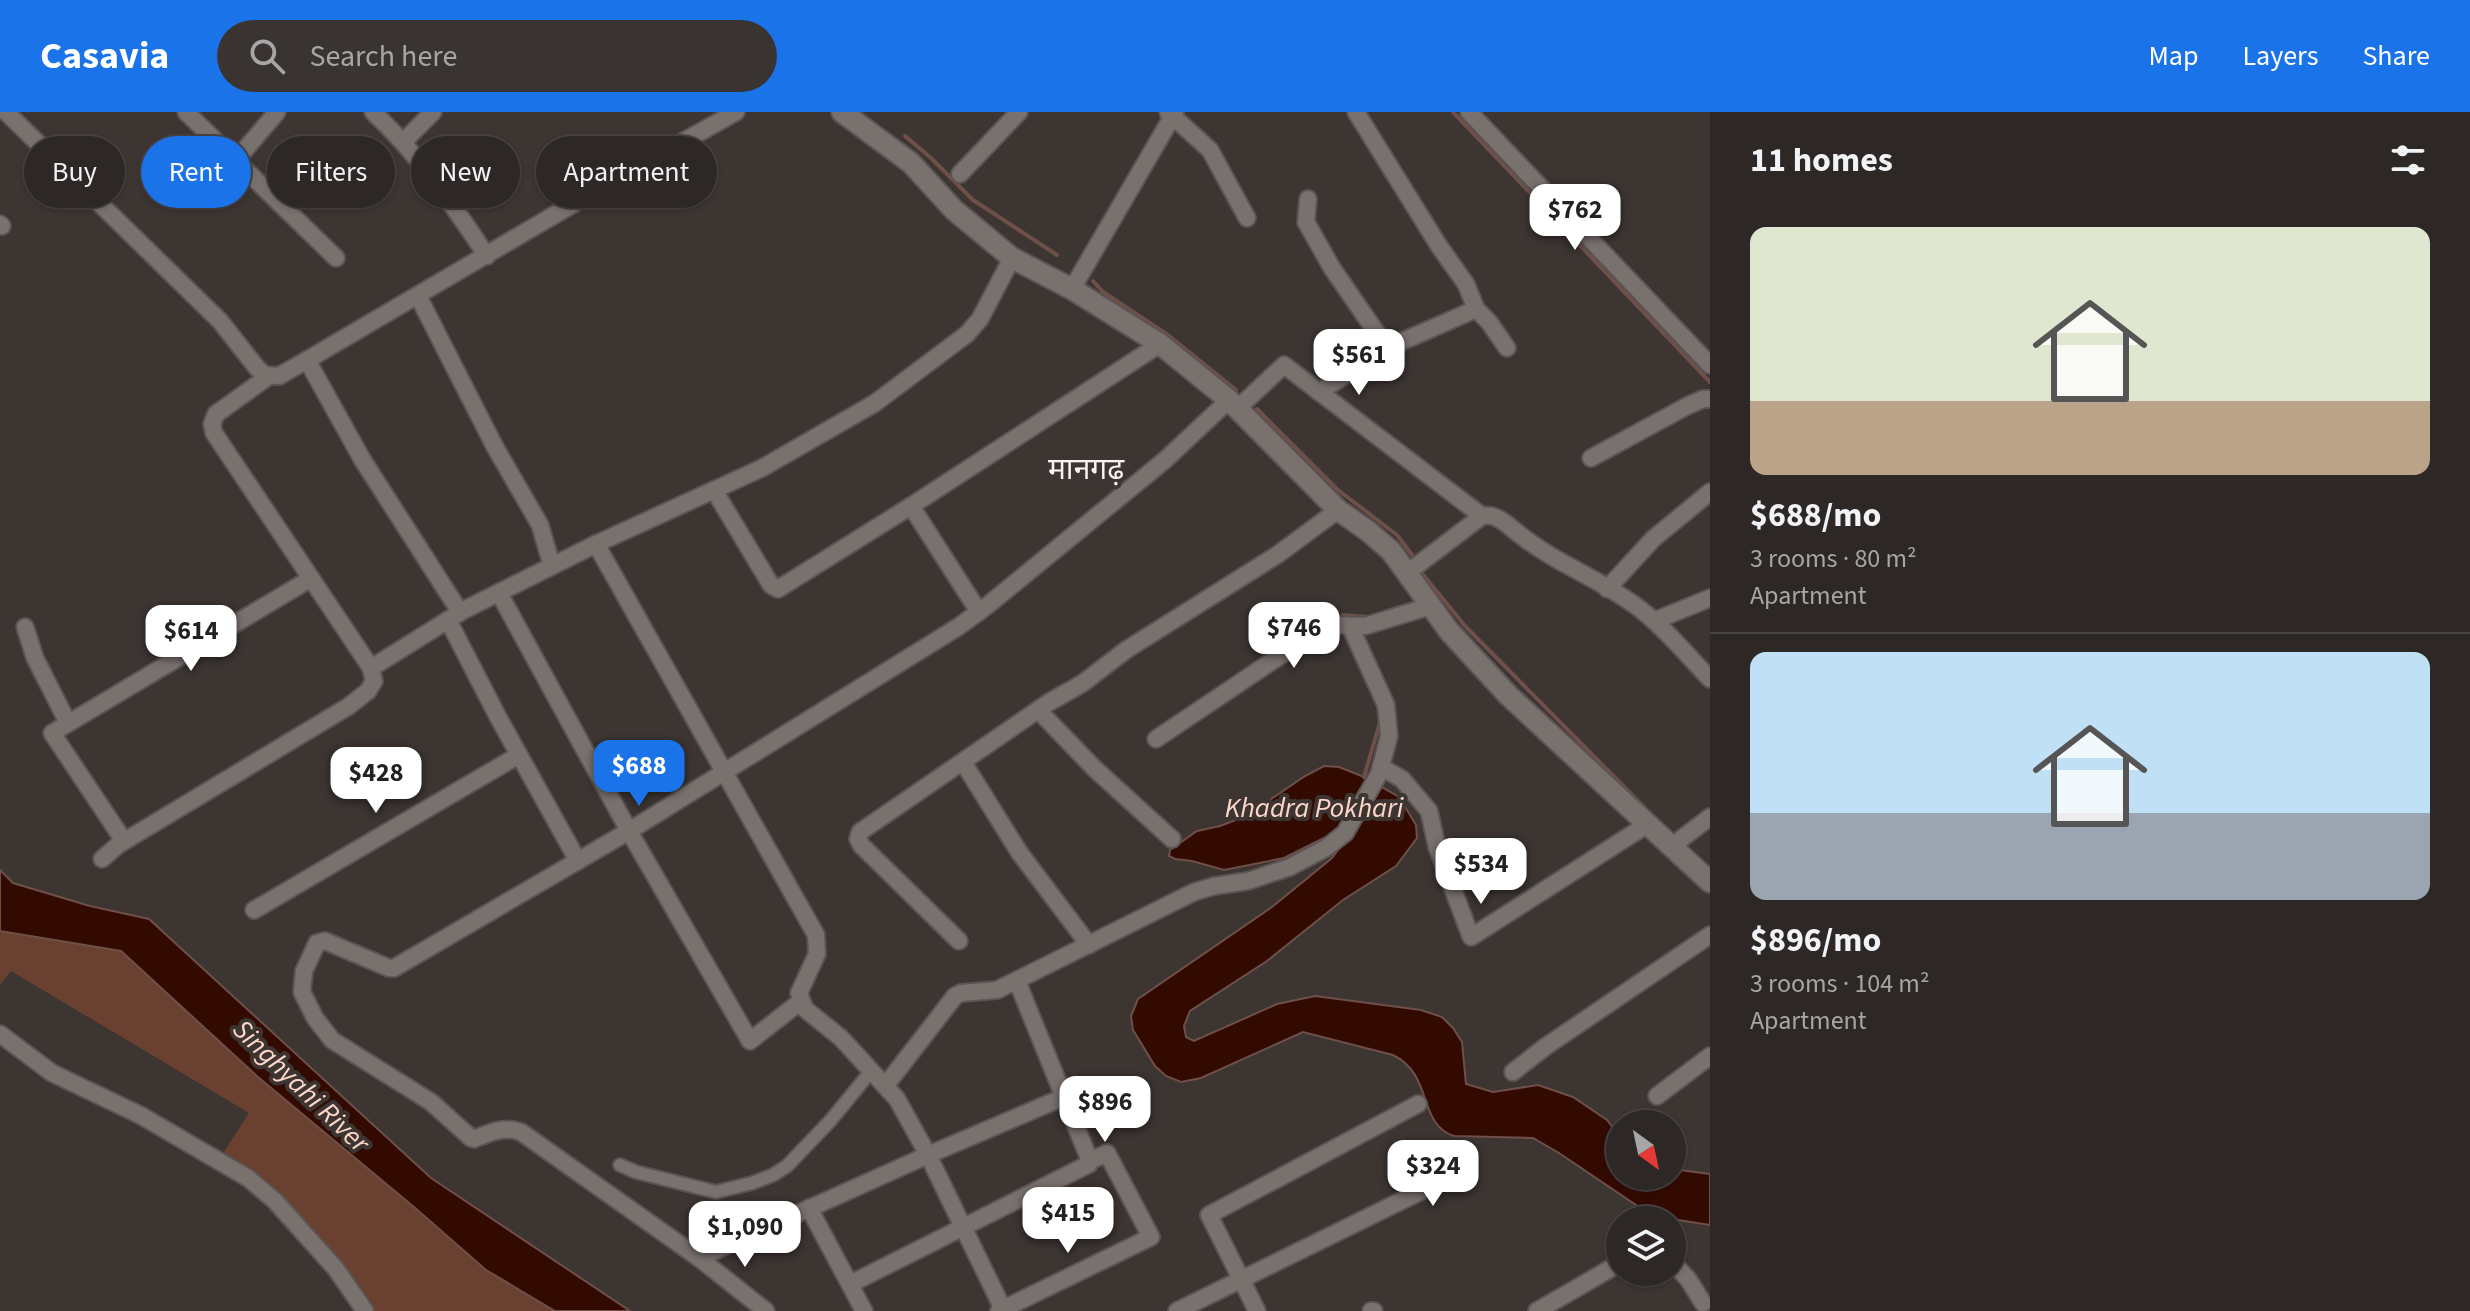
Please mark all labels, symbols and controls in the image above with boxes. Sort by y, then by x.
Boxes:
search box [217,20,777,92]
text: Casavia [40,29,169,83]
icon: search [245,34,289,78]
text: Search here [309,35,457,78]
text: Map [2148,36,2198,76]
text: Layers [2242,36,2318,76]
text: Share [2362,36,2430,76]
chip: Buy [24,136,125,208]
chip: Rent [141,136,251,208]
chip: Filters [267,136,395,208]
chip: New [411,136,520,208]
chip: Apartment [536,136,717,208]
text: 11 homes [1750,136,1893,185]
icon: filters [2386,138,2430,182]
pin: $762 [1528,184,1622,252]
text: $762 [1548,191,1602,228]
icon: home [2018,279,2162,423]
pin: $561 [1312,329,1406,397]
text: $561 [1332,336,1386,373]
district label: मानगढ़ [1048,448,1125,491]
text: $688/mo [1750,491,1881,540]
text: 3 rooms · 80 m² [1750,540,1917,577]
text: Apartment [1750,577,1867,614]
pin: $746 [1247,602,1341,670]
pin: $614 [144,605,238,673]
text: $746 [1267,609,1321,646]
text: $614 [164,612,218,649]
icon: home [2018,704,2162,848]
pin: $688 [592,740,686,808]
pin: $428 [329,747,423,815]
text: $688 [612,747,666,784]
text: $428 [349,754,403,791]
water label: Khadra Pokhari [1225,788,1404,828]
pin: $534 [1434,838,1528,906]
text: $534 [1454,845,1508,882]
text: $896/mo [1750,916,1881,965]
text: 3 rooms · 104 m² [1750,965,1929,1002]
text: Apartment [1750,1002,1867,1039]
water label: Singhyahi River [223,1010,380,1163]
pin: $896 [1058,1076,1152,1144]
text: $896 [1078,1083,1132,1120]
north arrow [1606,1110,1686,1190]
map controls [1606,1110,1686,1286]
pin: $324 [1386,1140,1480,1208]
text: $324 [1406,1147,1460,1184]
pin: $415 [1021,1187,1115,1255]
text: $415 [1041,1194,1095,1231]
pin: $1,090 [680,1201,810,1269]
button: layers [1606,1206,1686,1286]
text: $1,090 [707,1208,783,1245]

